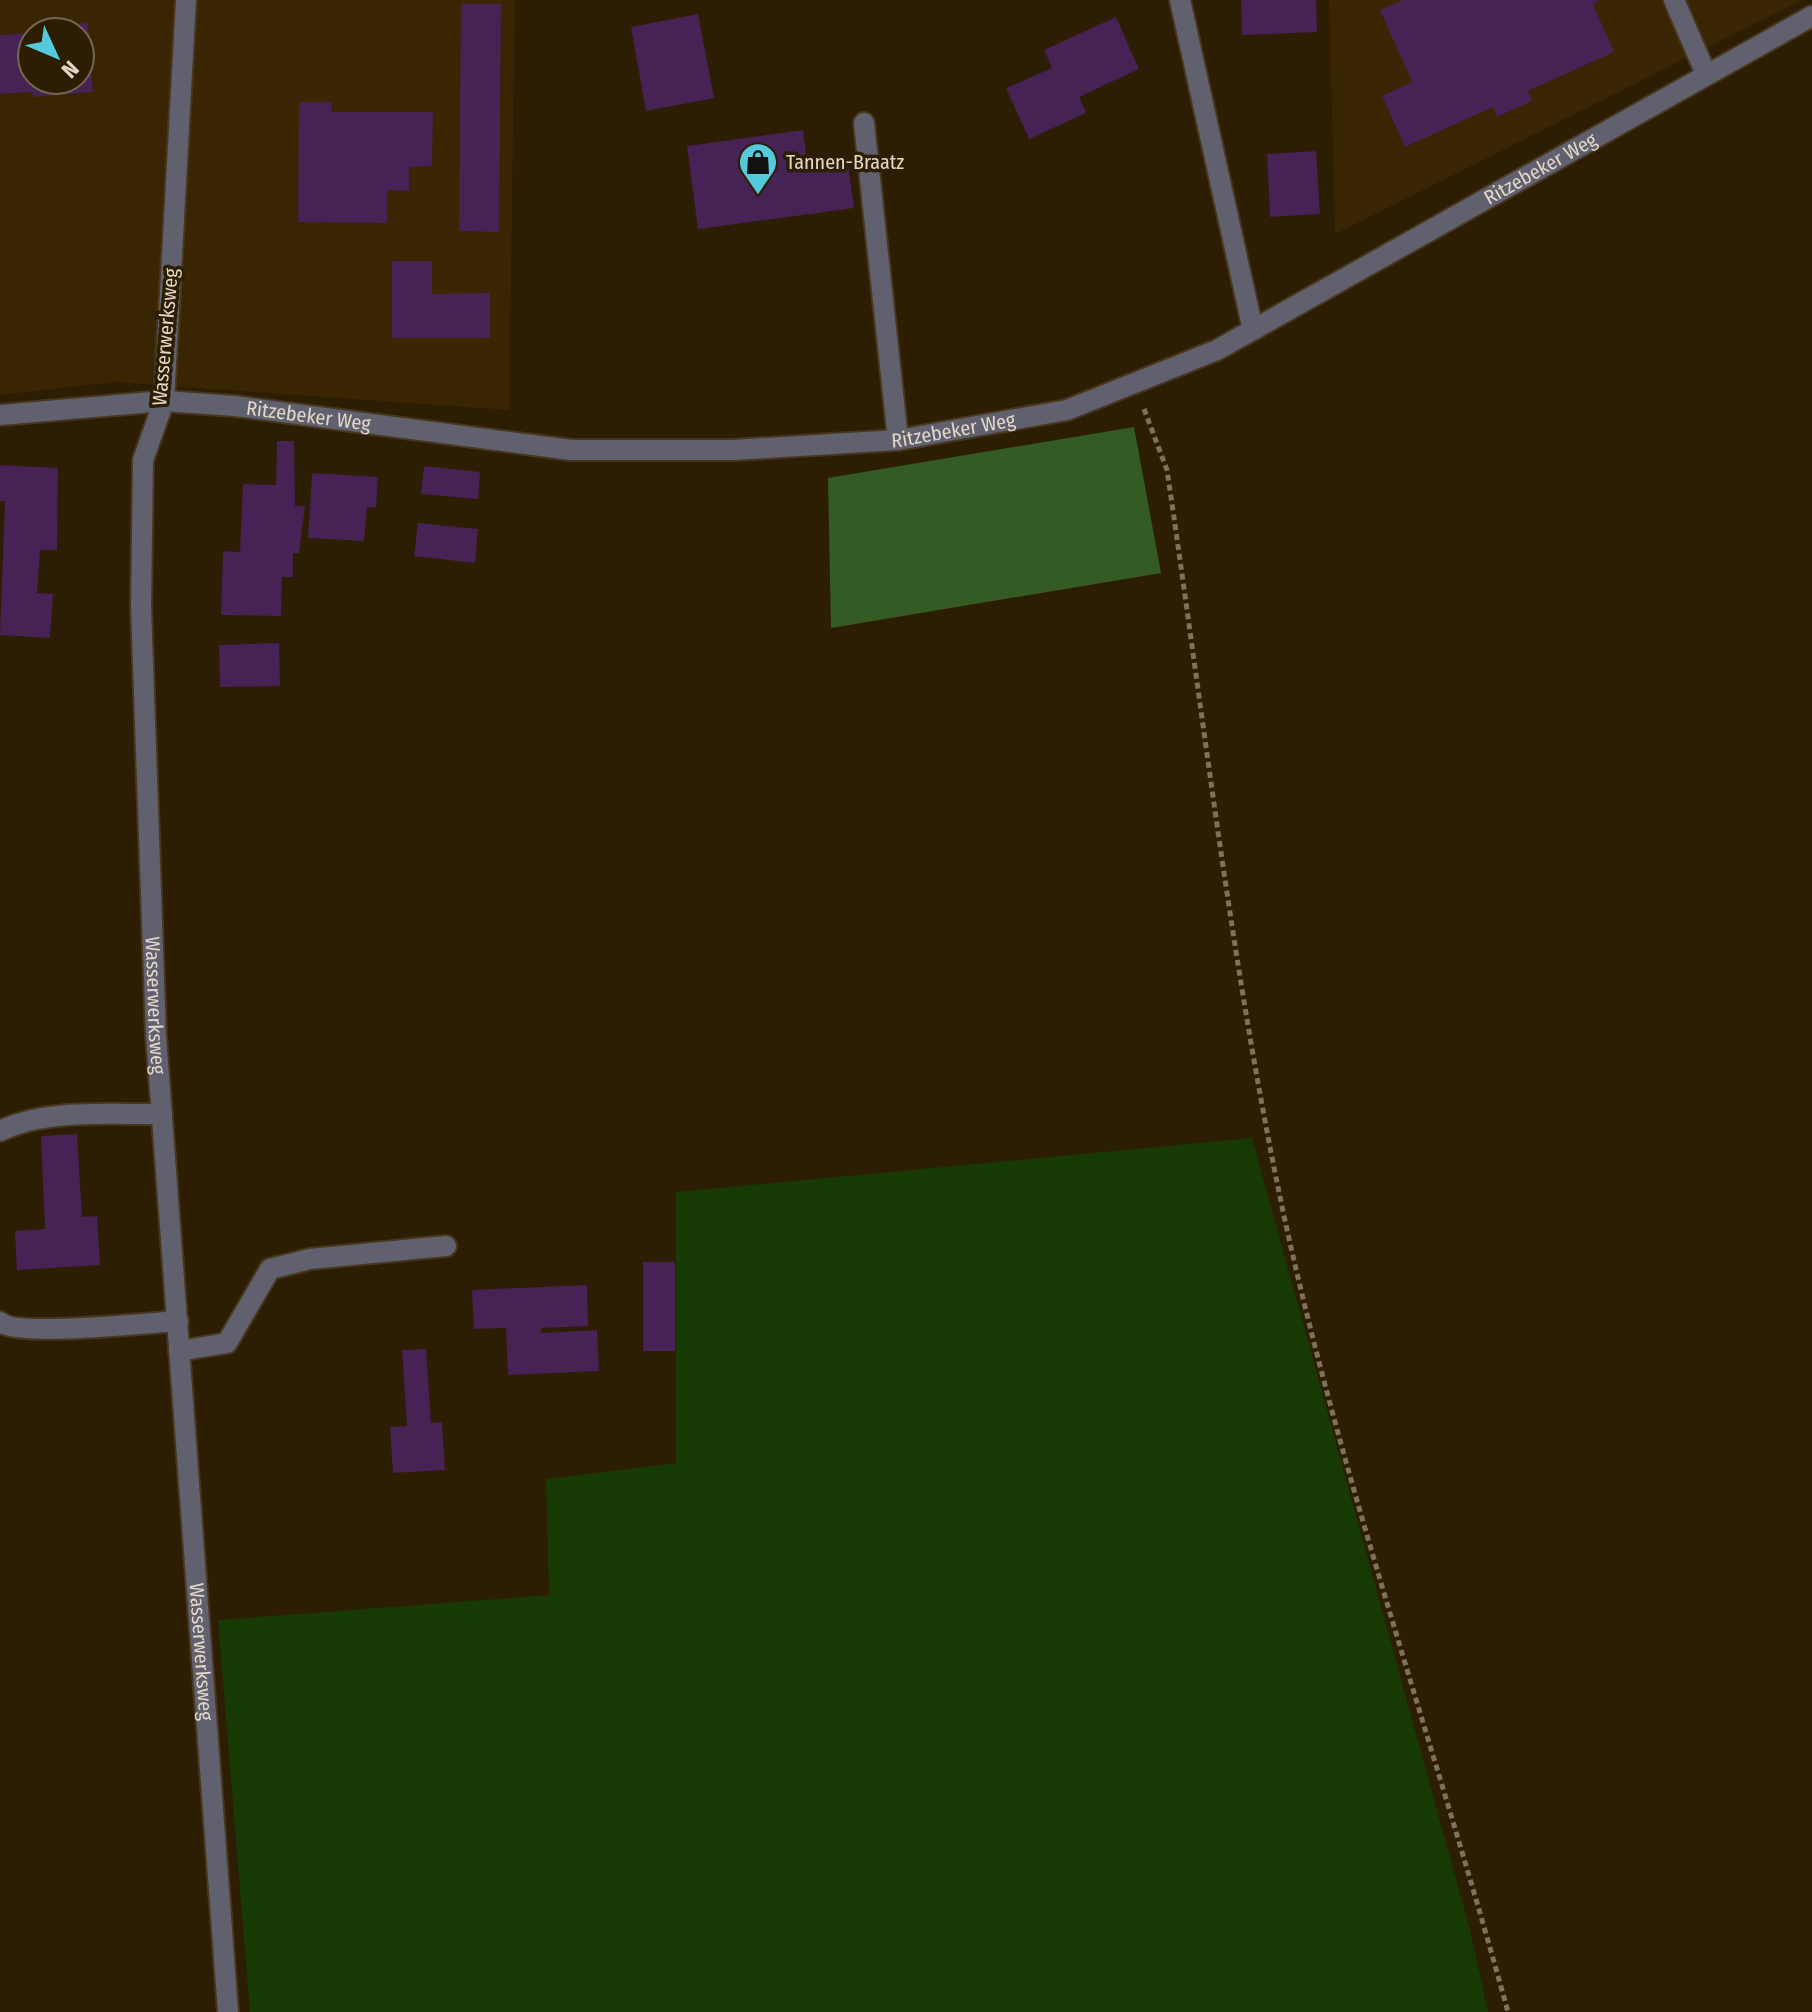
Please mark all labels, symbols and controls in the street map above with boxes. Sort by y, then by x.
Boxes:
north arrow [16,16,96,96]
text: N [56,55,84,84]
street label: Ritzebeker Weg [1480,127,1601,210]
shop icon: Tannen-Braatz [737,141,779,196]
place label: Tannen-Braatz [786,150,904,174]
street label: Wasserwerksweg [147,267,183,407]
street label: Ritzebeker Weg [245,396,373,436]
street label: Ritzebeker Weg [891,407,1018,452]
street label: Wasserwerksweg [141,936,171,1076]
street label: Wasserwerksweg [184,1582,219,1722]

